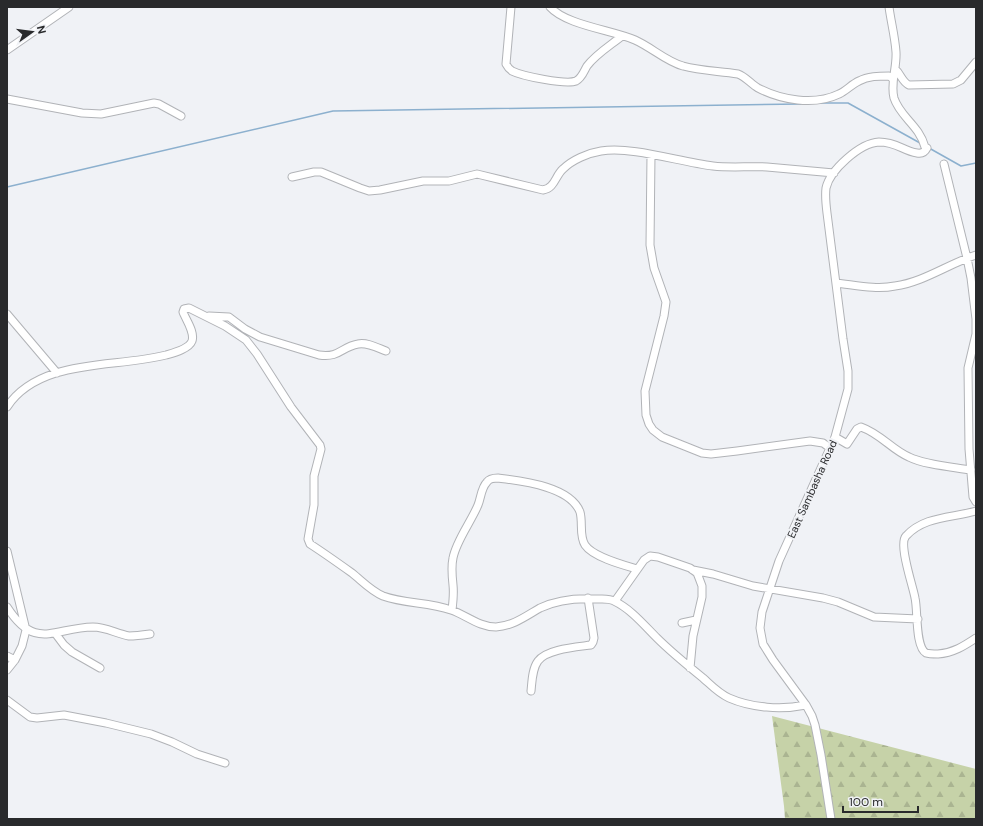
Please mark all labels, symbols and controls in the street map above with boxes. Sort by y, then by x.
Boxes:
north arrow [12,12,52,52]
text: N [34,24,49,35]
street label: East Sambasha Road [784,438,840,540]
scale bar [843,788,918,814]
text: 100 m [849,794,883,810]

